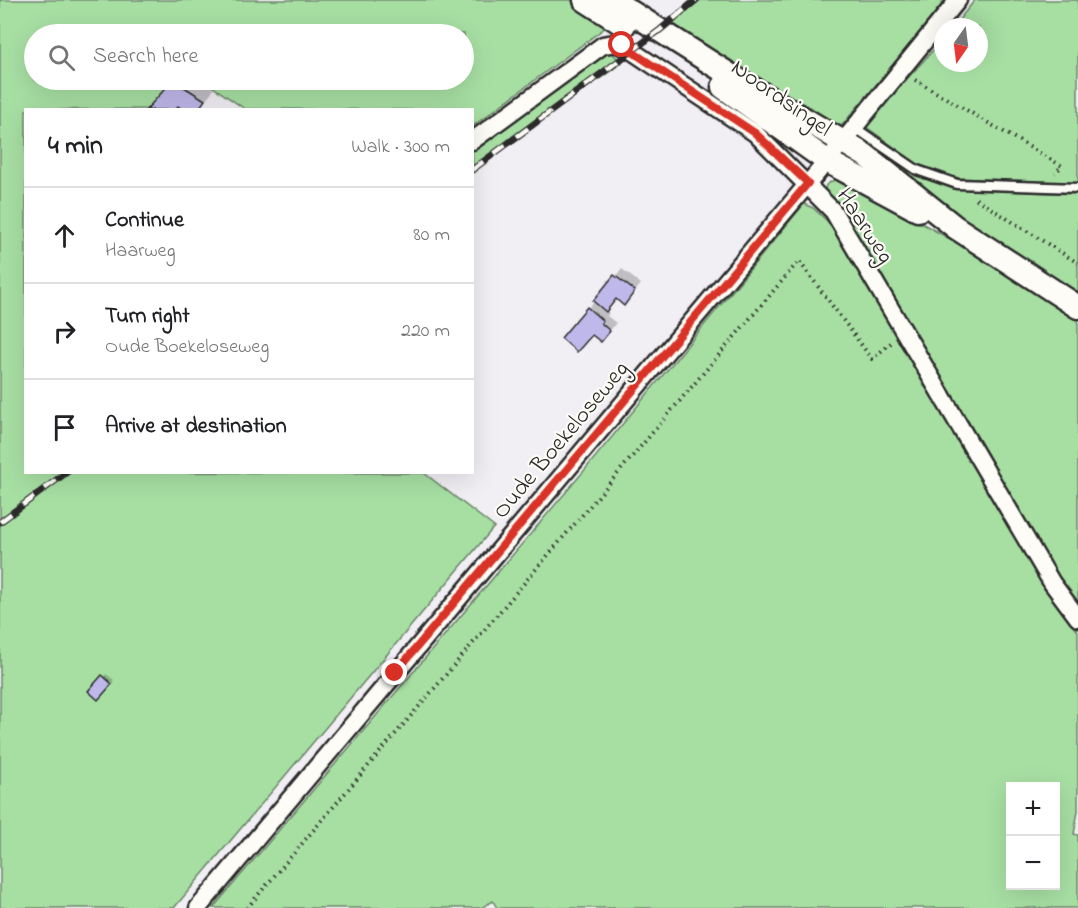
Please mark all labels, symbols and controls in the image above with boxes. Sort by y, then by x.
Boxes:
north arrow [934,18,988,72]
search box [24,24,474,90]
route start [608,31,634,57]
icon: search [45,41,78,74]
text: Search here [93,41,198,73]
street label: Noordsingel [723,51,838,147]
text: 4 min [48,128,103,166]
text: Walk · 300 m [351,133,450,162]
street label: Haarweg [826,181,902,271]
text: Continue [105,205,184,237]
icon: ahead [48,219,81,252]
text: 80 m [413,221,450,250]
text: Haarweg [105,237,176,266]
text: Turn right [105,301,190,333]
icon: right [48,315,81,348]
text: 220 m [401,317,450,346]
text: Oude Boekeloseweg [105,333,269,362]
street label: Oude Boekeloseweg [485,354,639,527]
icon: arrive [48,411,81,444]
text: Arrive at destination [105,411,287,443]
route end [381,659,407,685]
map controls [1006,782,1060,890]
button: + [1006,782,1060,836]
button: − [1006,836,1060,890]

